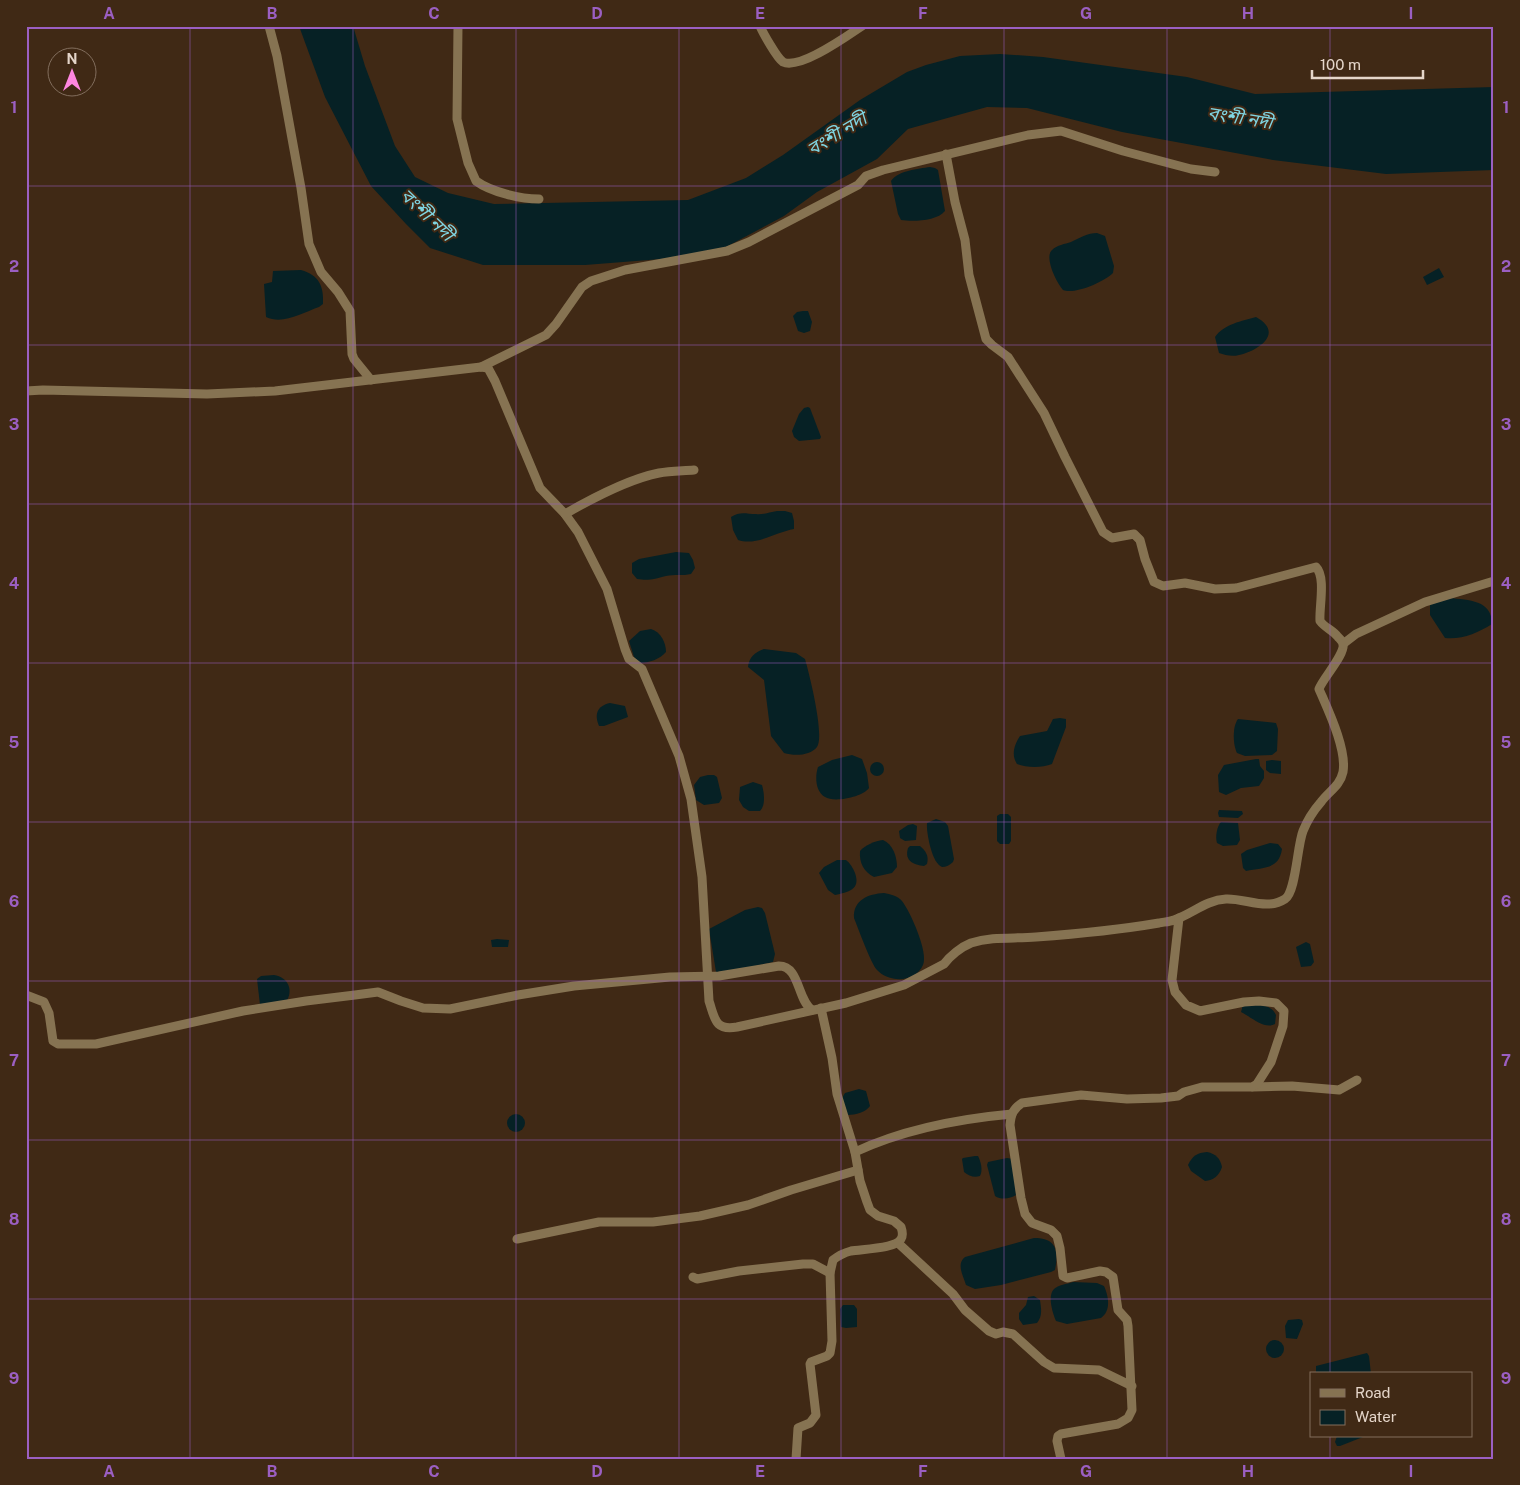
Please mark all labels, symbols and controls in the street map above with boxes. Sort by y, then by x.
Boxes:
text: A [103,4,115,23]
text: B [267,4,278,23]
text: C [428,4,440,23]
text: D [591,4,603,23]
text: E [755,4,765,23]
text: F [918,4,928,23]
text: G [1080,4,1092,23]
text: H [1242,4,1254,23]
text: I [1409,4,1413,23]
north arrow [48,48,98,98]
scale bar [1312,48,1424,80]
text: N [67,51,77,67]
text: 100 m [1320,56,1361,73]
text: 1 [11,98,17,117]
text: 1 [1503,98,1509,117]
water label: বংশী নদী [1206,102,1277,134]
water label: বংশী নদী [803,106,873,159]
water label: বংশী নদী [396,184,461,247]
text: 2 [9,257,19,276]
text: 2 [1501,257,1511,276]
text: 3 [9,415,19,434]
text: 3 [1501,415,1511,434]
text: 4 [9,574,20,593]
text: 4 [1501,574,1512,593]
text: 5 [9,733,20,752]
text: 5 [1501,733,1512,752]
text: 6 [9,892,19,911]
text: 6 [1501,892,1511,911]
text: 7 [9,1051,19,1070]
text: 7 [1501,1051,1511,1070]
text: 8 [9,1210,20,1229]
text: 8 [1501,1210,1512,1229]
text: 9 [9,1369,19,1388]
text: 9 [1501,1369,1511,1388]
legend [1310,1372,1472,1438]
text: Road [1355,1384,1391,1401]
text: Water [1355,1408,1397,1425]
text: A [103,1462,115,1481]
text: B [267,1462,278,1481]
text: C [428,1462,440,1481]
text: D [591,1462,603,1481]
text: E [755,1462,765,1481]
text: F [918,1462,928,1481]
text: G [1080,1462,1092,1481]
text: H [1242,1462,1254,1481]
text: I [1409,1462,1413,1481]

